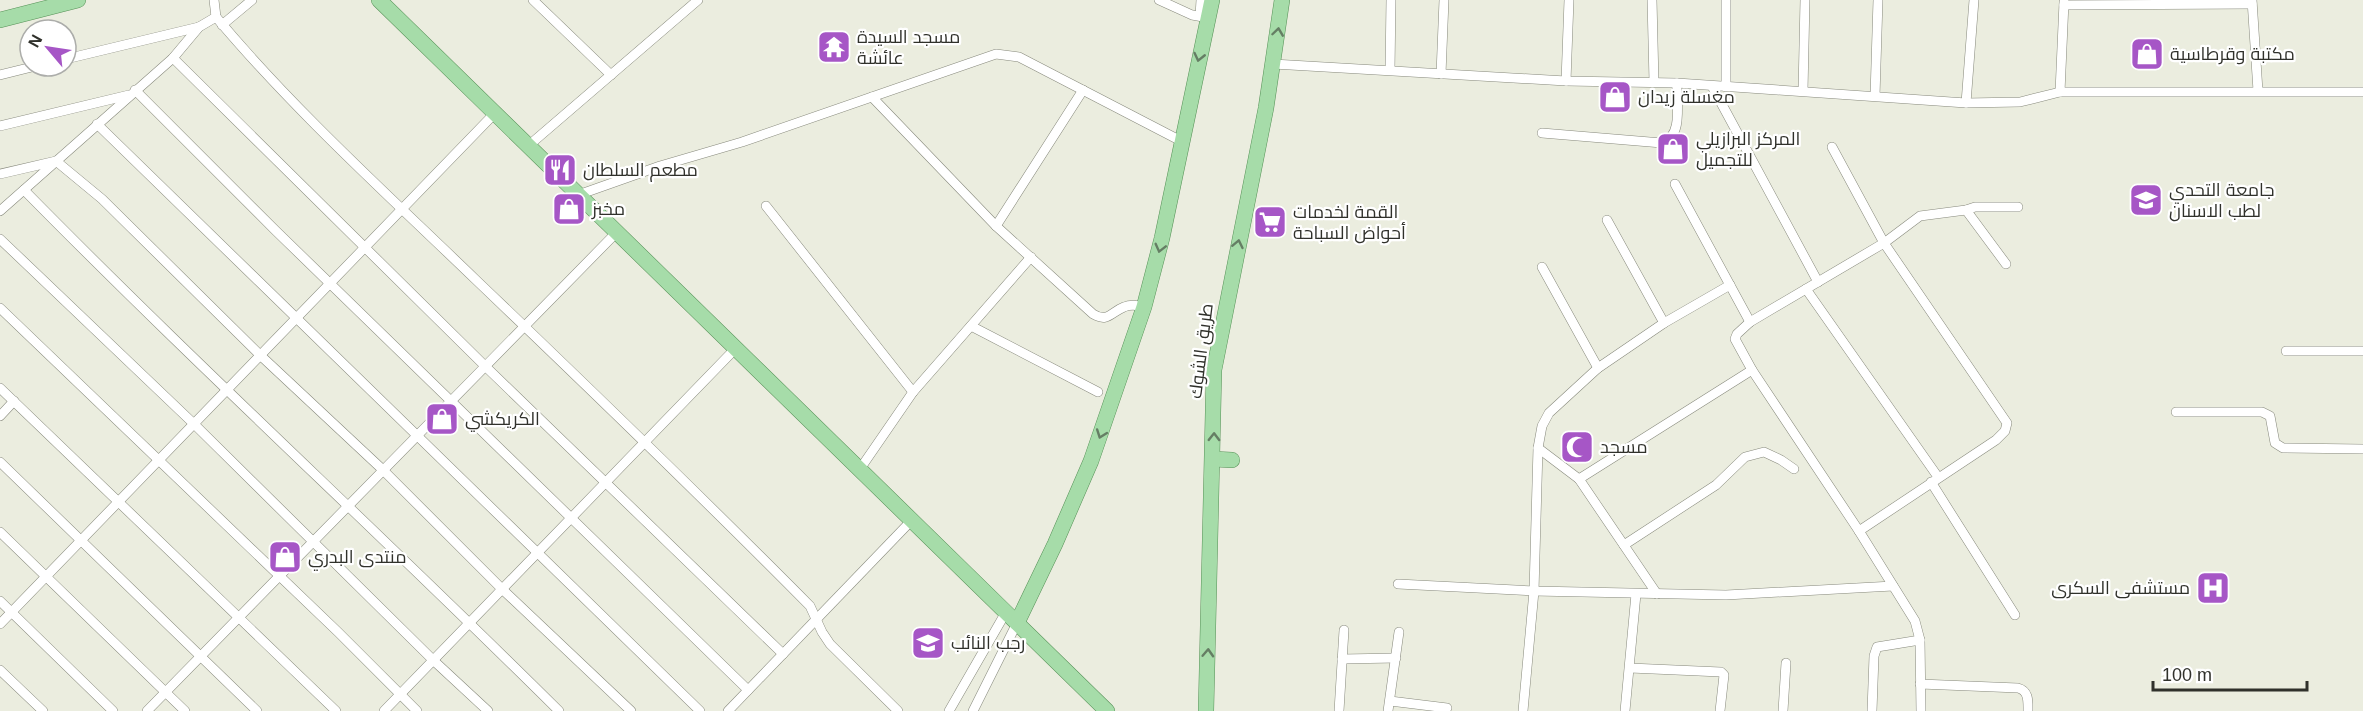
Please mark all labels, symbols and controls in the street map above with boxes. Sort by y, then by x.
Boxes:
north arrow [18,18,78,78]
place label: مسجد السيدة عائشة [857,27,960,68]
one-way arrow [1271,27,1283,36]
temple icon: مسجد السيدة عائشة [816,29,852,65]
text: N [25,32,46,50]
shop icon: مكتبة وقرطاسية [2129,36,2165,72]
place label: مكتبة وقرطاسية [2170,44,2295,65]
one-way arrow [1194,52,1207,62]
shop icon: مغسلة زيدان [1597,79,1633,115]
place label: مغسلة زيدان [1638,87,1735,108]
place label: المركز البرازيلي للتجميل [1696,129,1800,171]
shop icon: المركز البرازيلي للتجميل [1655,131,1691,167]
restaurant icon: مطعم السلطان [542,152,578,188]
place label: مطعم السلطان [583,160,698,182]
place label: جامعة التحدي لطب الاسنان [2169,180,2274,222]
school or university icon: جامعة التحدي لطب الاسنان [2128,182,2164,218]
shop icon: مخبز [551,191,587,227]
place label: مخبز [591,199,625,220]
place label: القمة لخدمات أحواض السباحة [1293,202,1406,244]
supermarket icon: القمة لخدمات أحواض السباحة [1252,204,1288,240]
one-way arrow [1231,239,1244,249]
one-way arrow [1154,243,1167,253]
street label: طريق الشوك [1185,302,1219,400]
shop icon: الكريكشي [424,401,460,437]
place label: الكريكشي [465,409,540,432]
one-way arrow [1096,428,1109,439]
mosque icon: مسجد [1559,429,1595,465]
one-way arrow [1207,432,1220,441]
place label: مسجد [1600,437,1648,457]
shop icon: منتدى البدري [267,539,303,575]
place label: منتدى البدري [308,547,406,571]
hospital icon: مستشفى السكرى [2195,570,2231,606]
place label: مستشفى السكرى [2051,578,2190,599]
school or university icon: رجب النائب [910,625,946,661]
place label: رجب النائب [951,633,1025,654]
one-way arrow [1201,648,1214,657]
scale bar [2153,654,2308,692]
text: 100 m [2162,665,2212,685]

